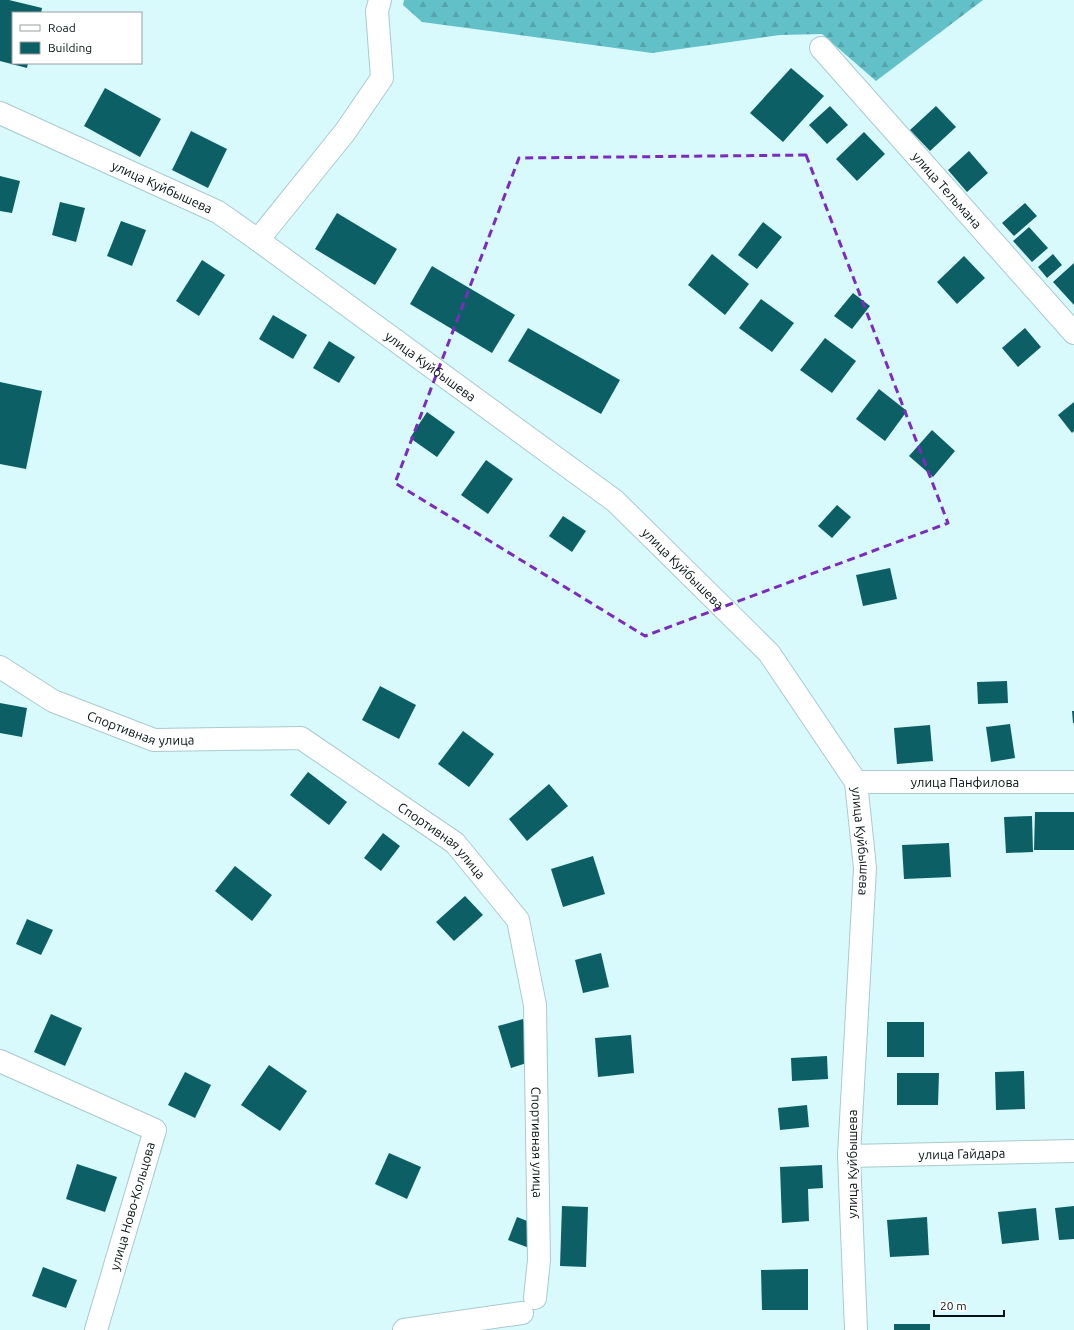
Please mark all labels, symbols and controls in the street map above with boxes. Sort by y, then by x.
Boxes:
legend [12,12,142,64]
text: Road [48,21,76,34]
text: Building [48,41,92,54]
street label: улица Тельмана [910,149,985,231]
street label: улица Куйбышева [110,158,215,215]
street label: улица Куйбышева [382,328,479,404]
street label: улица Куйбышева [639,525,727,611]
street label: Спортивная улица [85,708,194,747]
street label: улица Панфилова [911,775,1019,789]
street label: улица Куйбышева [850,786,872,896]
street label: Спортивная улица [395,799,488,881]
street label: Спортивная улица [529,1086,545,1198]
street label: улица Куйбышева [845,1110,859,1218]
street label: улица Ново-Кольцова [107,1140,157,1272]
street label: улица Гайдара [918,1146,1006,1161]
scale bar [934,1292,1004,1318]
text: 20 m [940,1299,967,1312]

